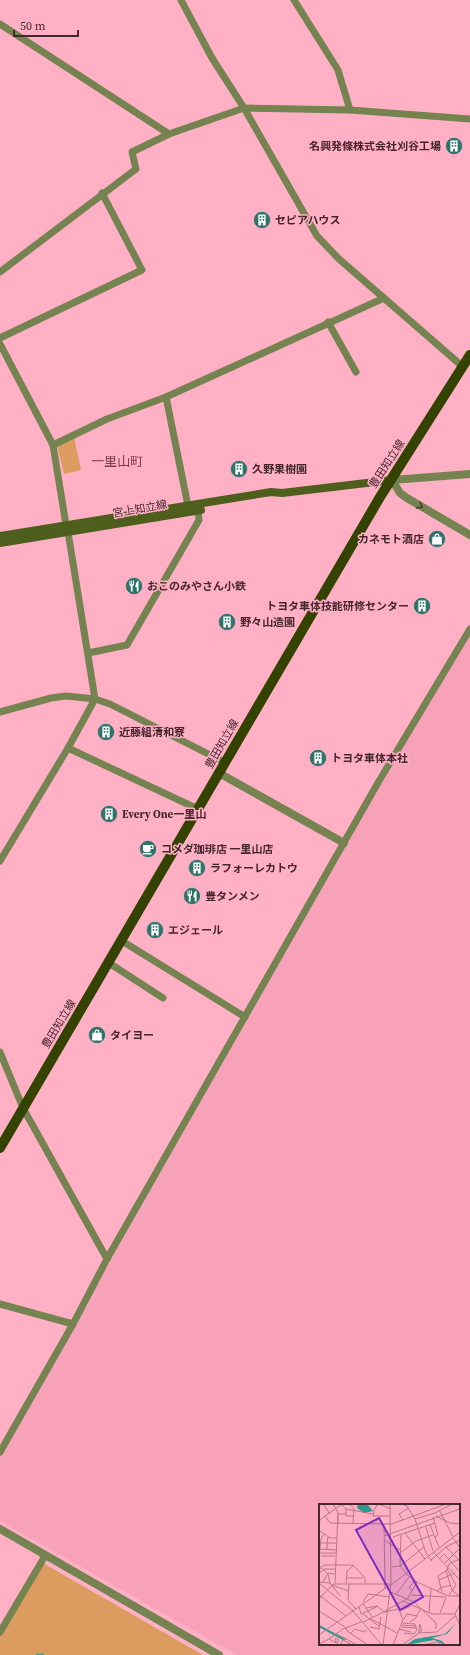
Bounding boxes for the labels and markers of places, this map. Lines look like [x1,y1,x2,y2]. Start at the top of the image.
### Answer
building icon: 名興発條株式会社刈谷工場 [444,136,464,156]
place label: 名興発條株式会社刈谷工場 [309,139,441,154]
building icon: セピアハウス [252,210,272,230]
place label: セピアハウス [275,213,341,228]
building icon: 久野果樹園 [229,459,249,479]
place label: 久野果樹園 [252,462,307,477]
shop icon: カネモト酒店 [427,529,447,549]
place label: カネモト酒店 [358,532,424,547]
restaurant icon: おこのみやさん小鉄 [124,576,144,596]
place label: おこのみやさん小鉄 [147,579,246,594]
building icon: トヨタ車体技能研修センター [412,596,432,616]
place label: トヨタ車体技能研修センター [266,599,409,614]
building icon: 野々山造園 [217,612,237,632]
place label: 野々山造園 [240,615,295,630]
building icon: 近藤組清和寮 [96,722,116,742]
place label: 近藤組清和寮 [119,725,185,740]
building icon: トヨタ車体本社 [308,748,328,768]
place label: トヨタ車体本社 [331,751,408,766]
building icon: Every One一里山 [99,804,119,824]
place label: Every One一里山 [122,807,206,822]
cafe icon: コメダ珈琲店 一里山店 [138,839,158,859]
place label: コメダ珈琲店 一里山店 [161,842,273,857]
building icon: ラフォーレカトウ [187,858,207,878]
place label: ラフォーレカトウ [210,861,298,876]
restaurant icon: 豊タンメン [182,886,202,906]
place label: 豊タンメン [205,889,260,904]
building icon: エジェール [145,920,165,940]
place label: エジェール [168,923,223,938]
shop icon: タイヨー [87,1025,107,1045]
place label: タイヨー [110,1028,154,1043]

